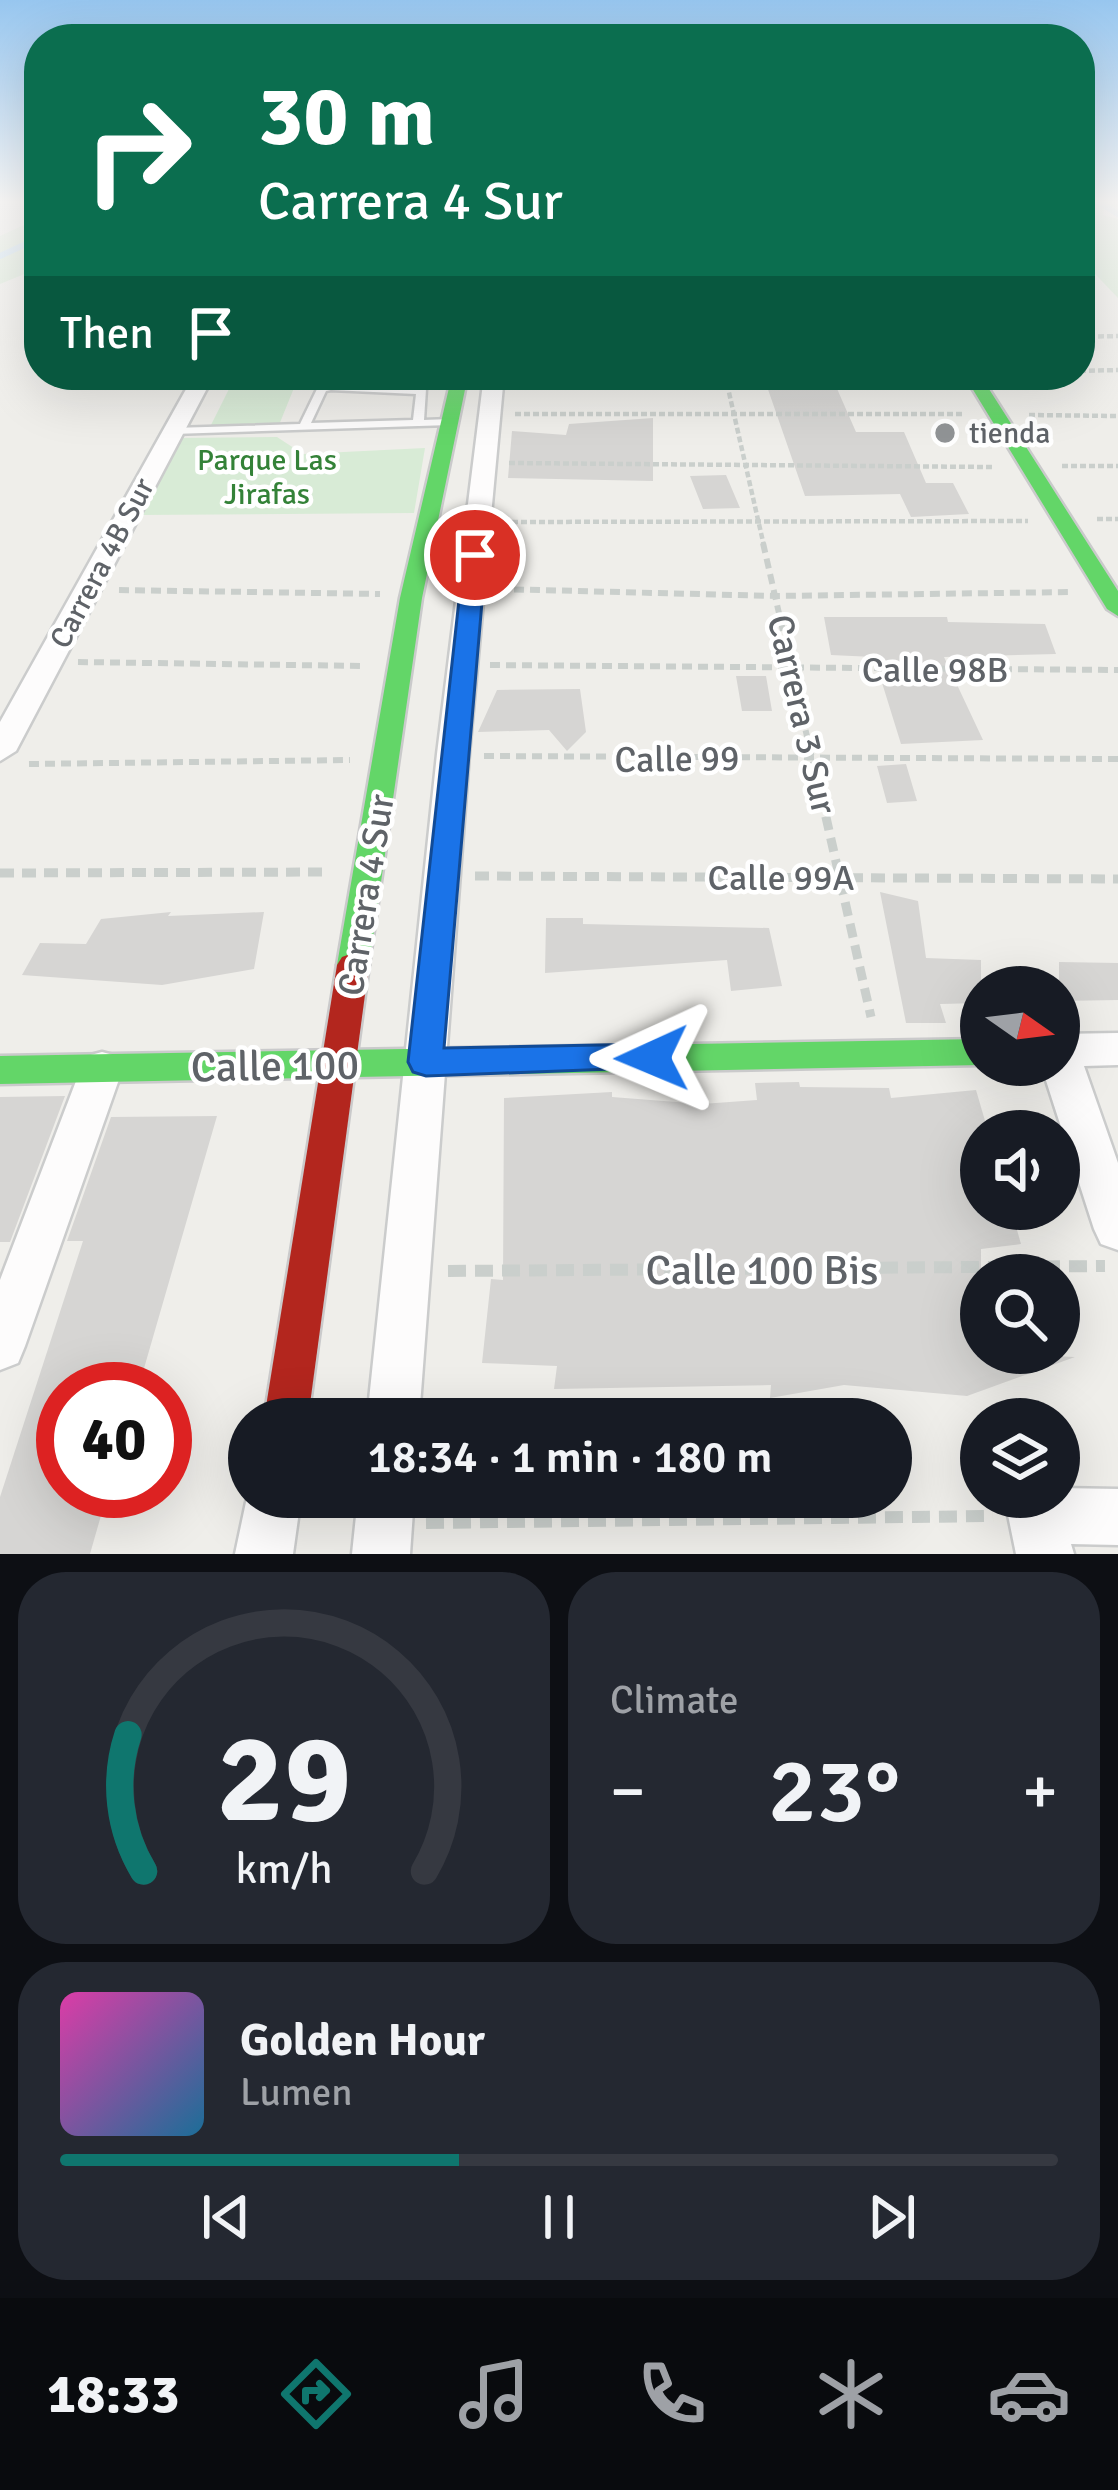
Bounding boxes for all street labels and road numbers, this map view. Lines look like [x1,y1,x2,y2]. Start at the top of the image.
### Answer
street label: Carrera 4B Sur [42,472,163,655]
street label: Carrera 3 Sur [757,610,846,819]
street label: Calle 98B [862,648,1008,693]
street label: Calle 99 [614,736,740,783]
street label: Carrera 4 Sur [328,791,405,999]
street label: Calle 99A [708,856,854,901]
street label: Calle 100 [190,1040,360,1093]
street label: Calle 100 Bis [646,1245,878,1296]

